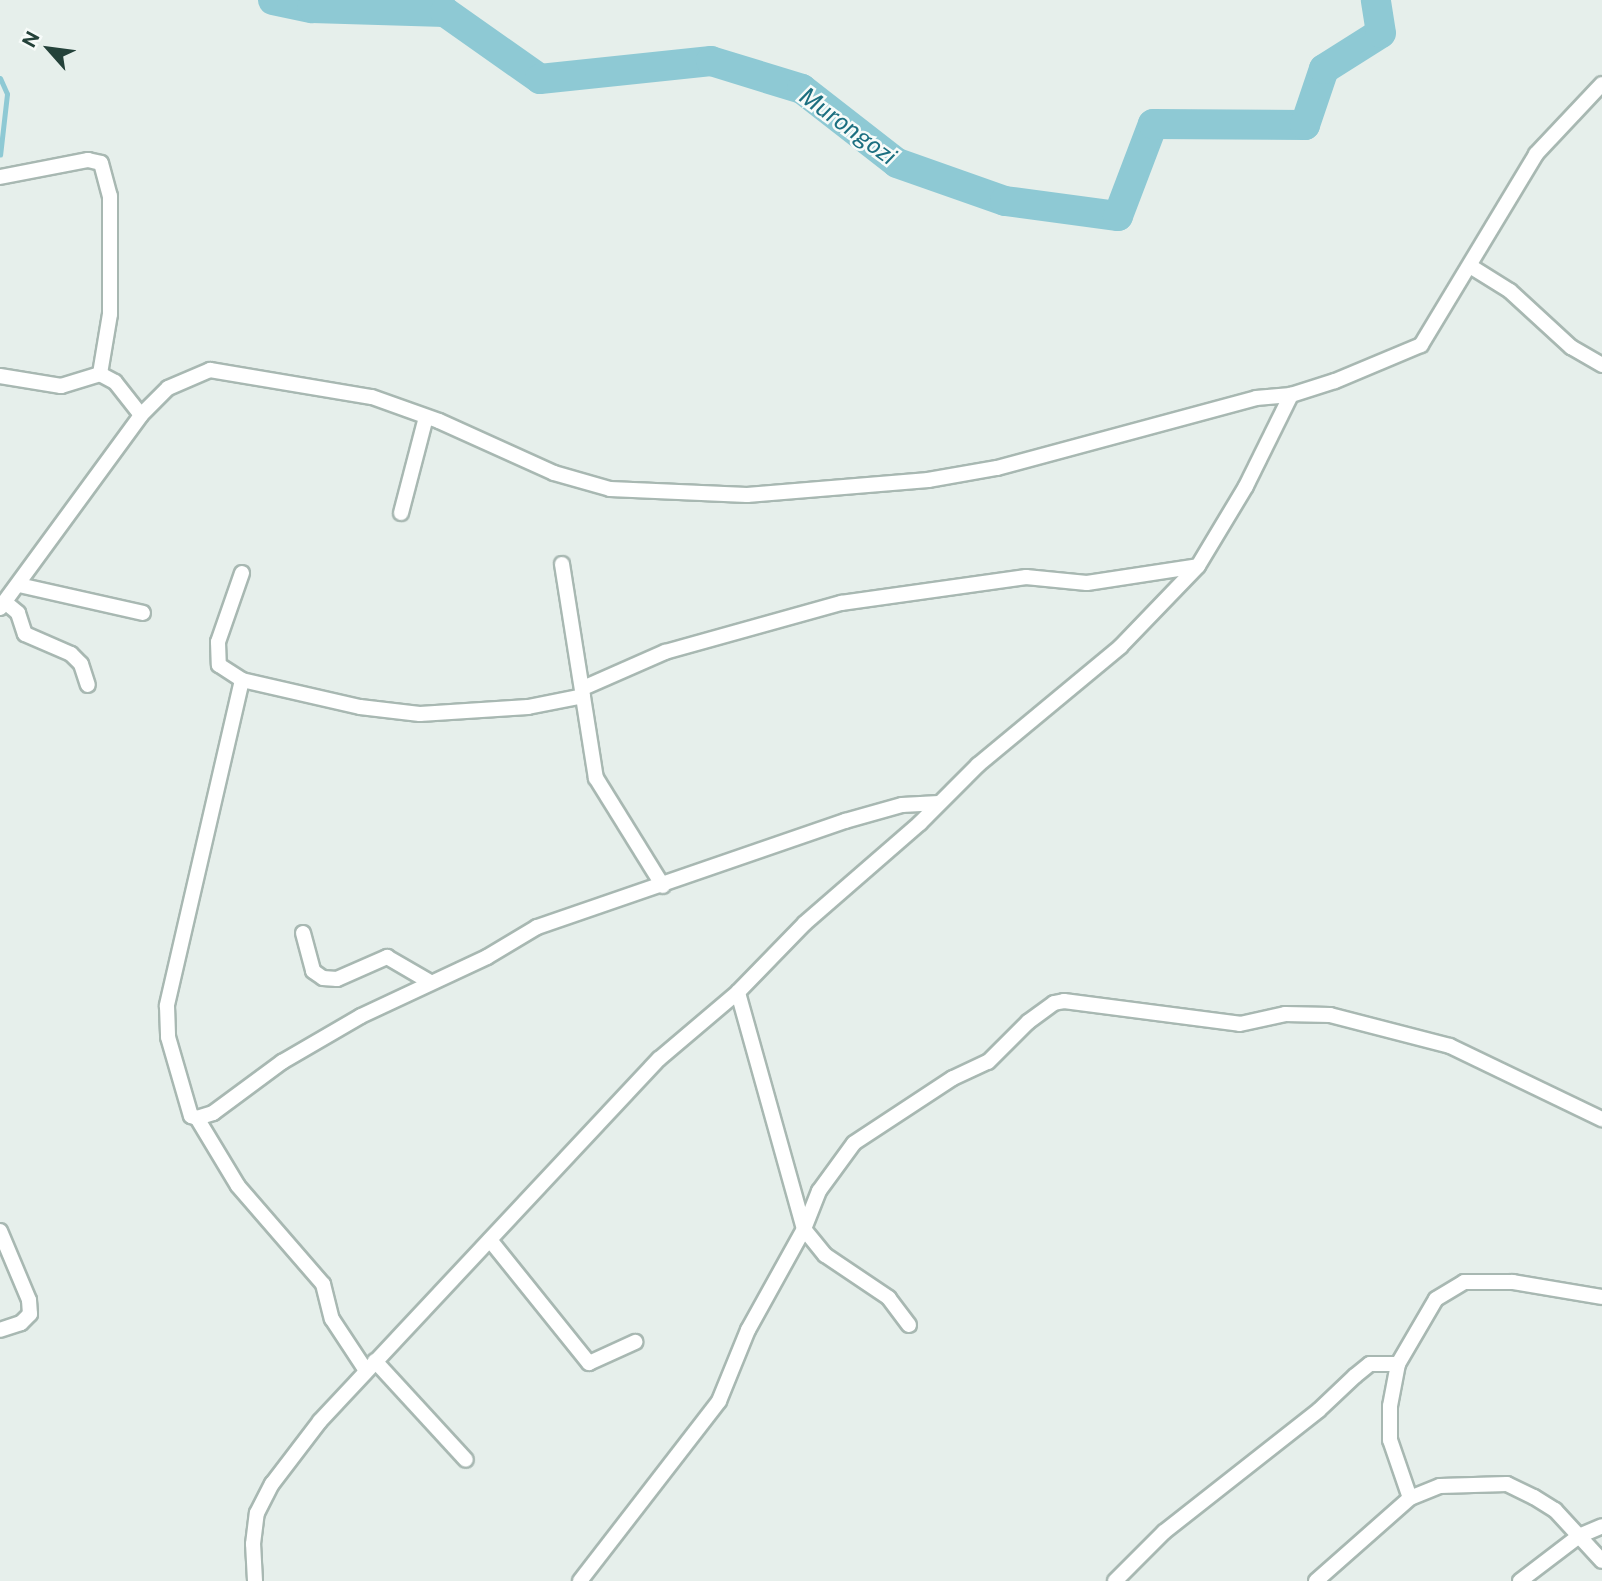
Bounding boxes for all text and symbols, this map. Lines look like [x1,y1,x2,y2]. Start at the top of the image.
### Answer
north arrow [14,14,84,84]
text: N [17,27,44,51]
water label: Murongozi [794,81,902,171]

